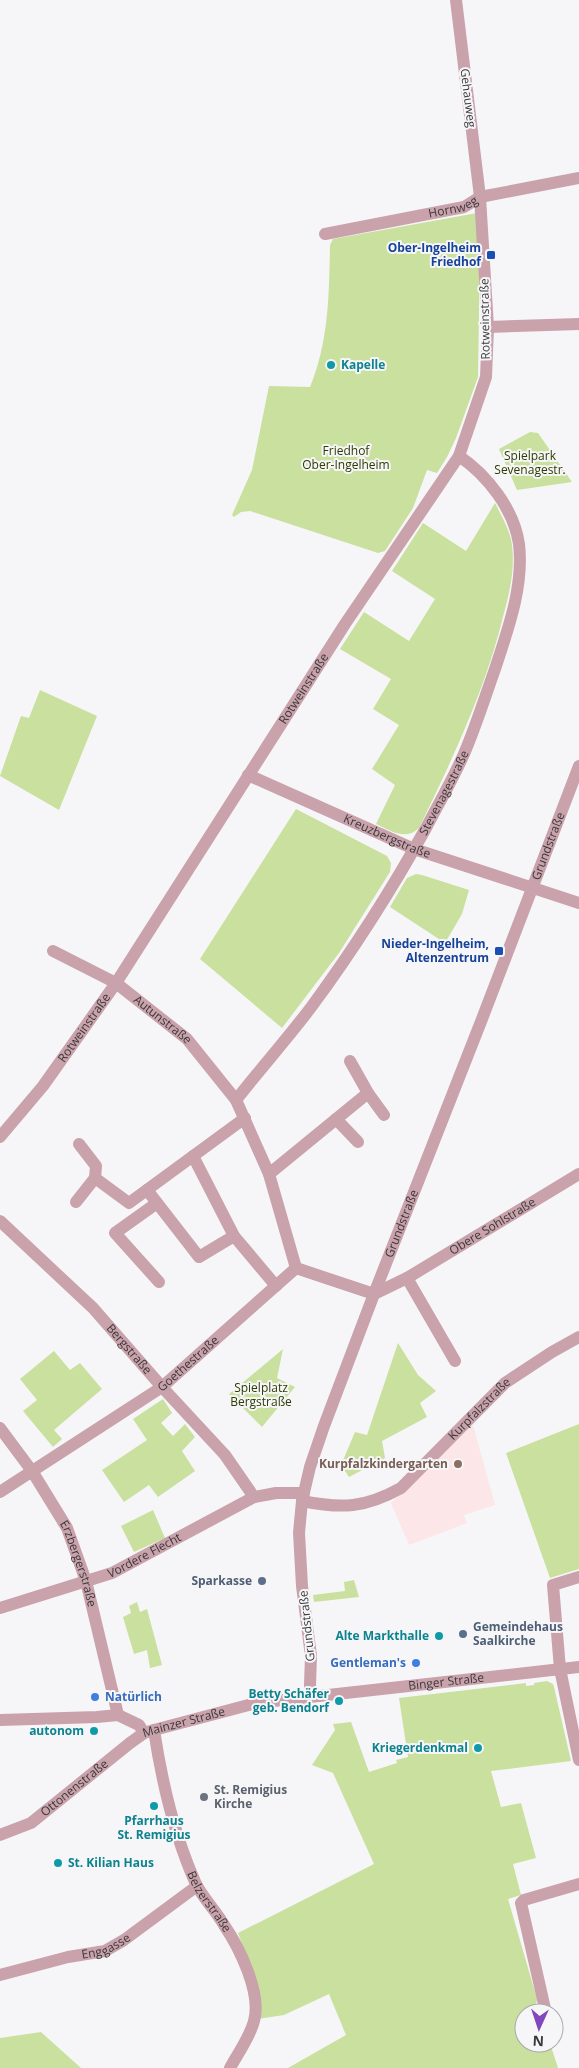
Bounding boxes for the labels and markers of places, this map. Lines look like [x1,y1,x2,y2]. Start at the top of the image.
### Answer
place label: Ober-Ingelheim Friedhof [388,239,482,270]
marker: Ober-Ingelheim Friedhof [485,249,497,261]
place label: Kapelle [341,356,385,373]
marker: Kapelle [325,359,337,371]
place label: Nieder-Ingelheim, Altenzentrum [381,935,489,966]
marker: Nieder-Ingelheim, Altenzentrum [493,945,505,957]
place label: Kurpfalzkindergarten [319,1455,448,1472]
marker: Kurpfalzkindergarten [452,1458,464,1470]
place label: Sparkasse [191,1572,252,1589]
marker: Sparkasse [256,1575,268,1587]
place label: Gemeindehaus Saalkirche [473,1618,563,1649]
place label: Alte Markthalle [335,1627,429,1644]
marker: Gemeindehaus Saalkirche [457,1628,469,1640]
marker: Alte Markthalle [433,1630,445,1642]
place label: Gentleman's [330,1654,406,1671]
marker: Gentleman's [410,1657,422,1669]
place label: Betty Schäfer geb. Bendorf [248,1685,330,1716]
place label: Natürlich [105,1688,162,1705]
marker: Natürlich [89,1691,101,1703]
marker: Betty Schäfer geb. Bendorf [333,1695,345,1707]
place label: autonom [29,1722,84,1739]
marker: autonom [88,1725,100,1737]
place label: Kriegerdenkmal [372,1739,468,1756]
marker: Kriegerdenkmal [472,1742,484,1754]
place label: St. Remigius Kirche [214,1781,287,1812]
marker: St. Remigius Kirche [198,1791,210,1803]
marker: Pfarrhaus St. Remigius [148,1800,160,1812]
place label: Pfarrhaus St. Remigius [117,1812,191,1843]
place label: St. Kilian Haus [68,1854,154,1871]
marker: St. Kilian Haus [52,1857,64,1869]

